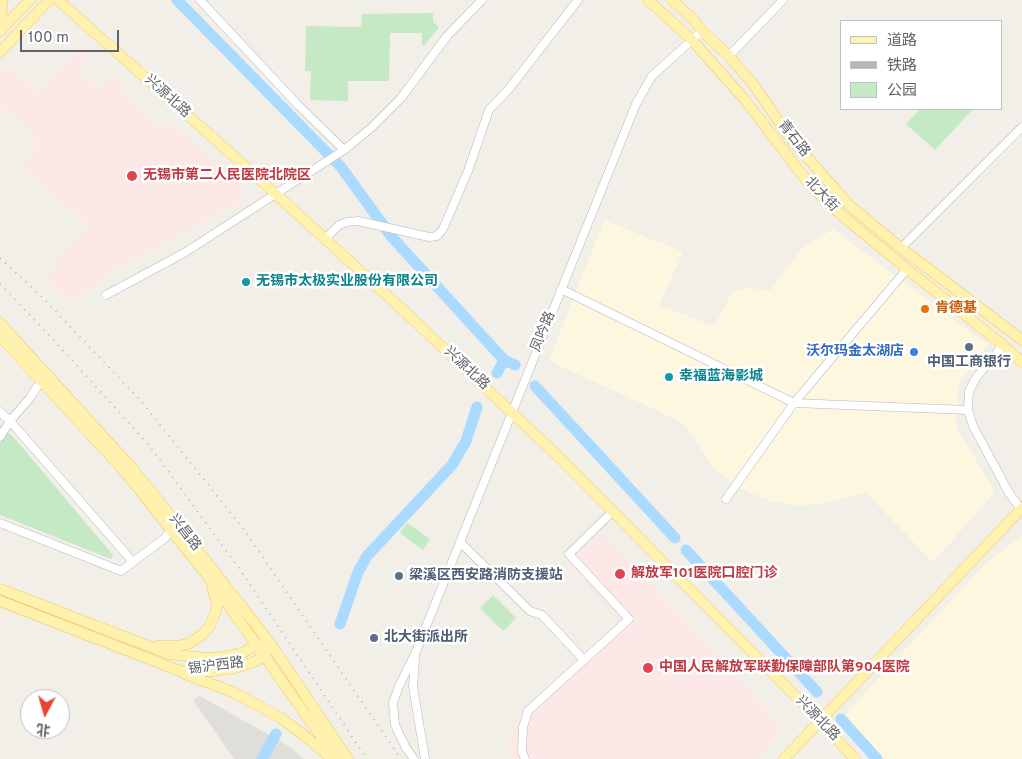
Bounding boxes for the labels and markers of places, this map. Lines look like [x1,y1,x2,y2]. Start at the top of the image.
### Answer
place label: 无锡市第二人民医院北院区 [143,168,311,184]
marker: 无锡市第二人民医院北院区 [125,169,139,183]
place label: 无锡市太极实业股份有限公司 [256,274,438,290]
marker: 无锡市太极实业股份有限公司 [240,276,252,288]
place label: 肯德基 [935,301,977,317]
marker: 肯德基 [919,303,931,315]
marker: 中国工商银行 [963,341,975,353]
place label: 沃尔玛金太湖店 [806,344,904,360]
marker: 沃尔玛金太湖店 [908,346,920,358]
place label: 中国工商银行 [927,355,1011,371]
place label: 幸福蓝海影城 [679,369,763,385]
marker: 幸福蓝海影城 [663,371,675,383]
place label: 解放军101医院口腔门诊 [631,566,777,582]
marker: 解放军101医院口腔门诊 [613,567,627,581]
place label: 梁溪区西安路消防支援站 [409,568,563,584]
marker: 梁溪区西安路消防支援站 [393,570,405,582]
place label: 北大街派出所 [384,630,468,646]
marker: 北大街派出所 [368,632,380,644]
place label: 中国人民解放军联勤保障部队第904医院 [659,660,910,676]
marker: 中国人民解放军联勤保障部队第904医院 [641,661,655,675]

